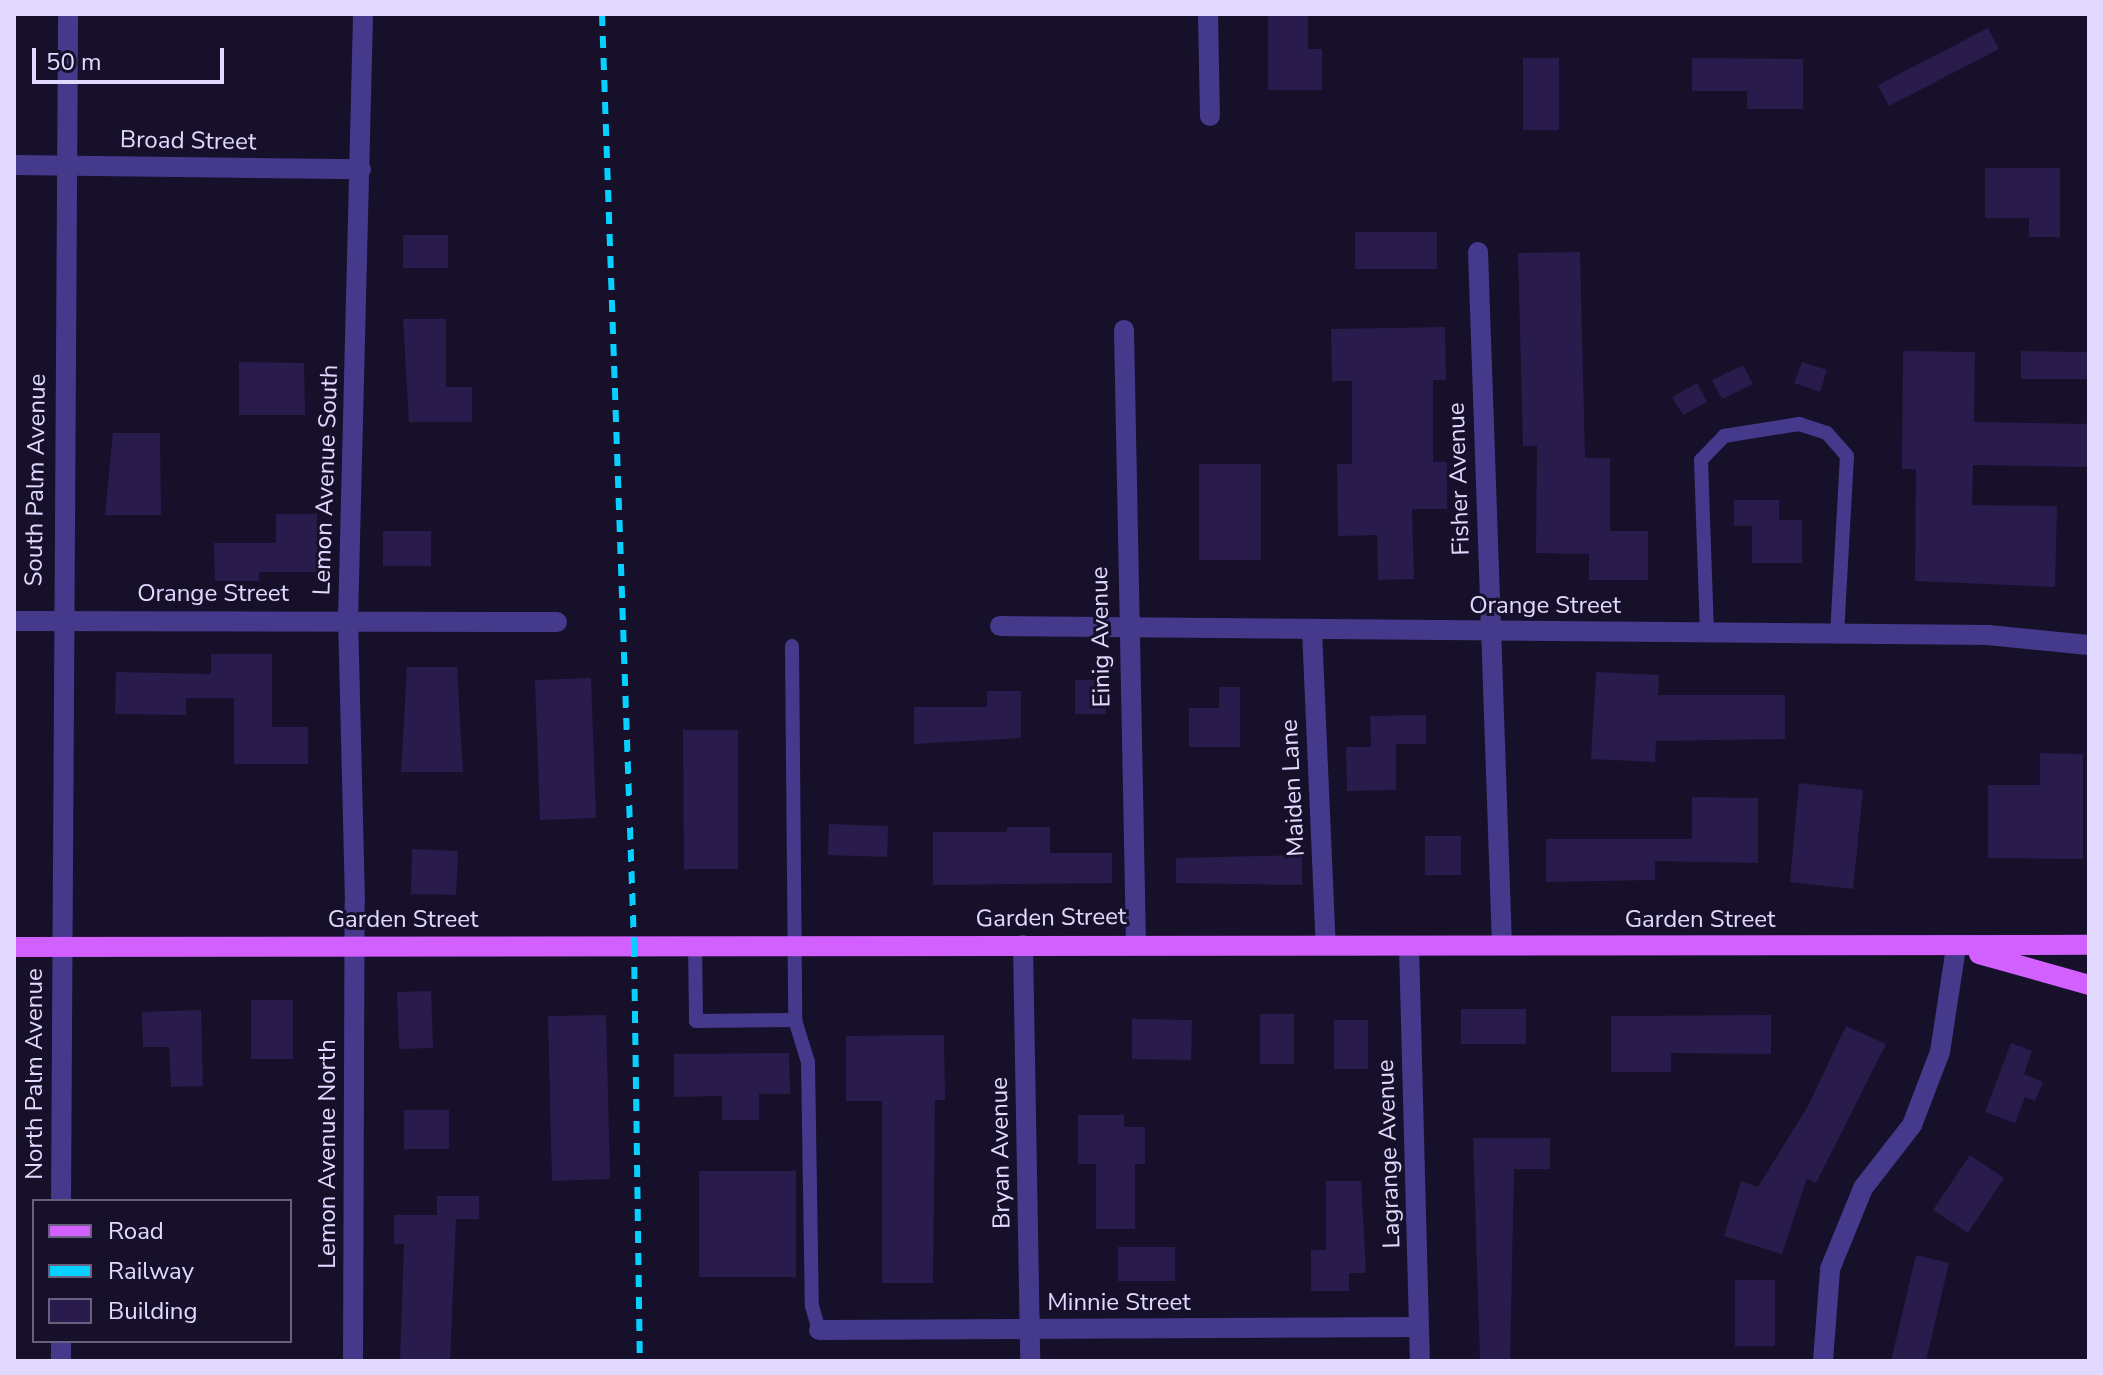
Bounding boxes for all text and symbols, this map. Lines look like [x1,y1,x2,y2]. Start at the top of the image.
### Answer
scale bar [36,32,228,82]
text: 50 m [46,46,102,78]
street label: Broad Street [120,125,256,157]
street label: Lemon Avenue South [308,364,344,596]
street label: South Palm Avenue [20,373,52,587]
street label: Fisher Avenue [1442,402,1476,556]
street label: Einig Avenue [1085,566,1117,708]
street label: Orange Street [137,580,289,608]
street label: Orange Street [1469,592,1621,620]
street label: Maiden Lane [1275,719,1311,857]
street label: Garden Street [975,902,1127,934]
street label: Garden Street [328,906,478,934]
street label: Garden Street [1625,906,1775,934]
street label: North Palm Avenue [21,968,49,1180]
street label: Lemon Avenue North [314,1039,342,1269]
street label: Lagrange Avenue [1371,1059,1407,1249]
street label: Bryan Avenue [985,1077,1017,1229]
legend [32,1199,292,1343]
text: Road [108,1215,164,1247]
text: Railway [108,1255,194,1287]
street label: Minnie Street [1047,1289,1191,1317]
text: Building [108,1295,198,1327]

